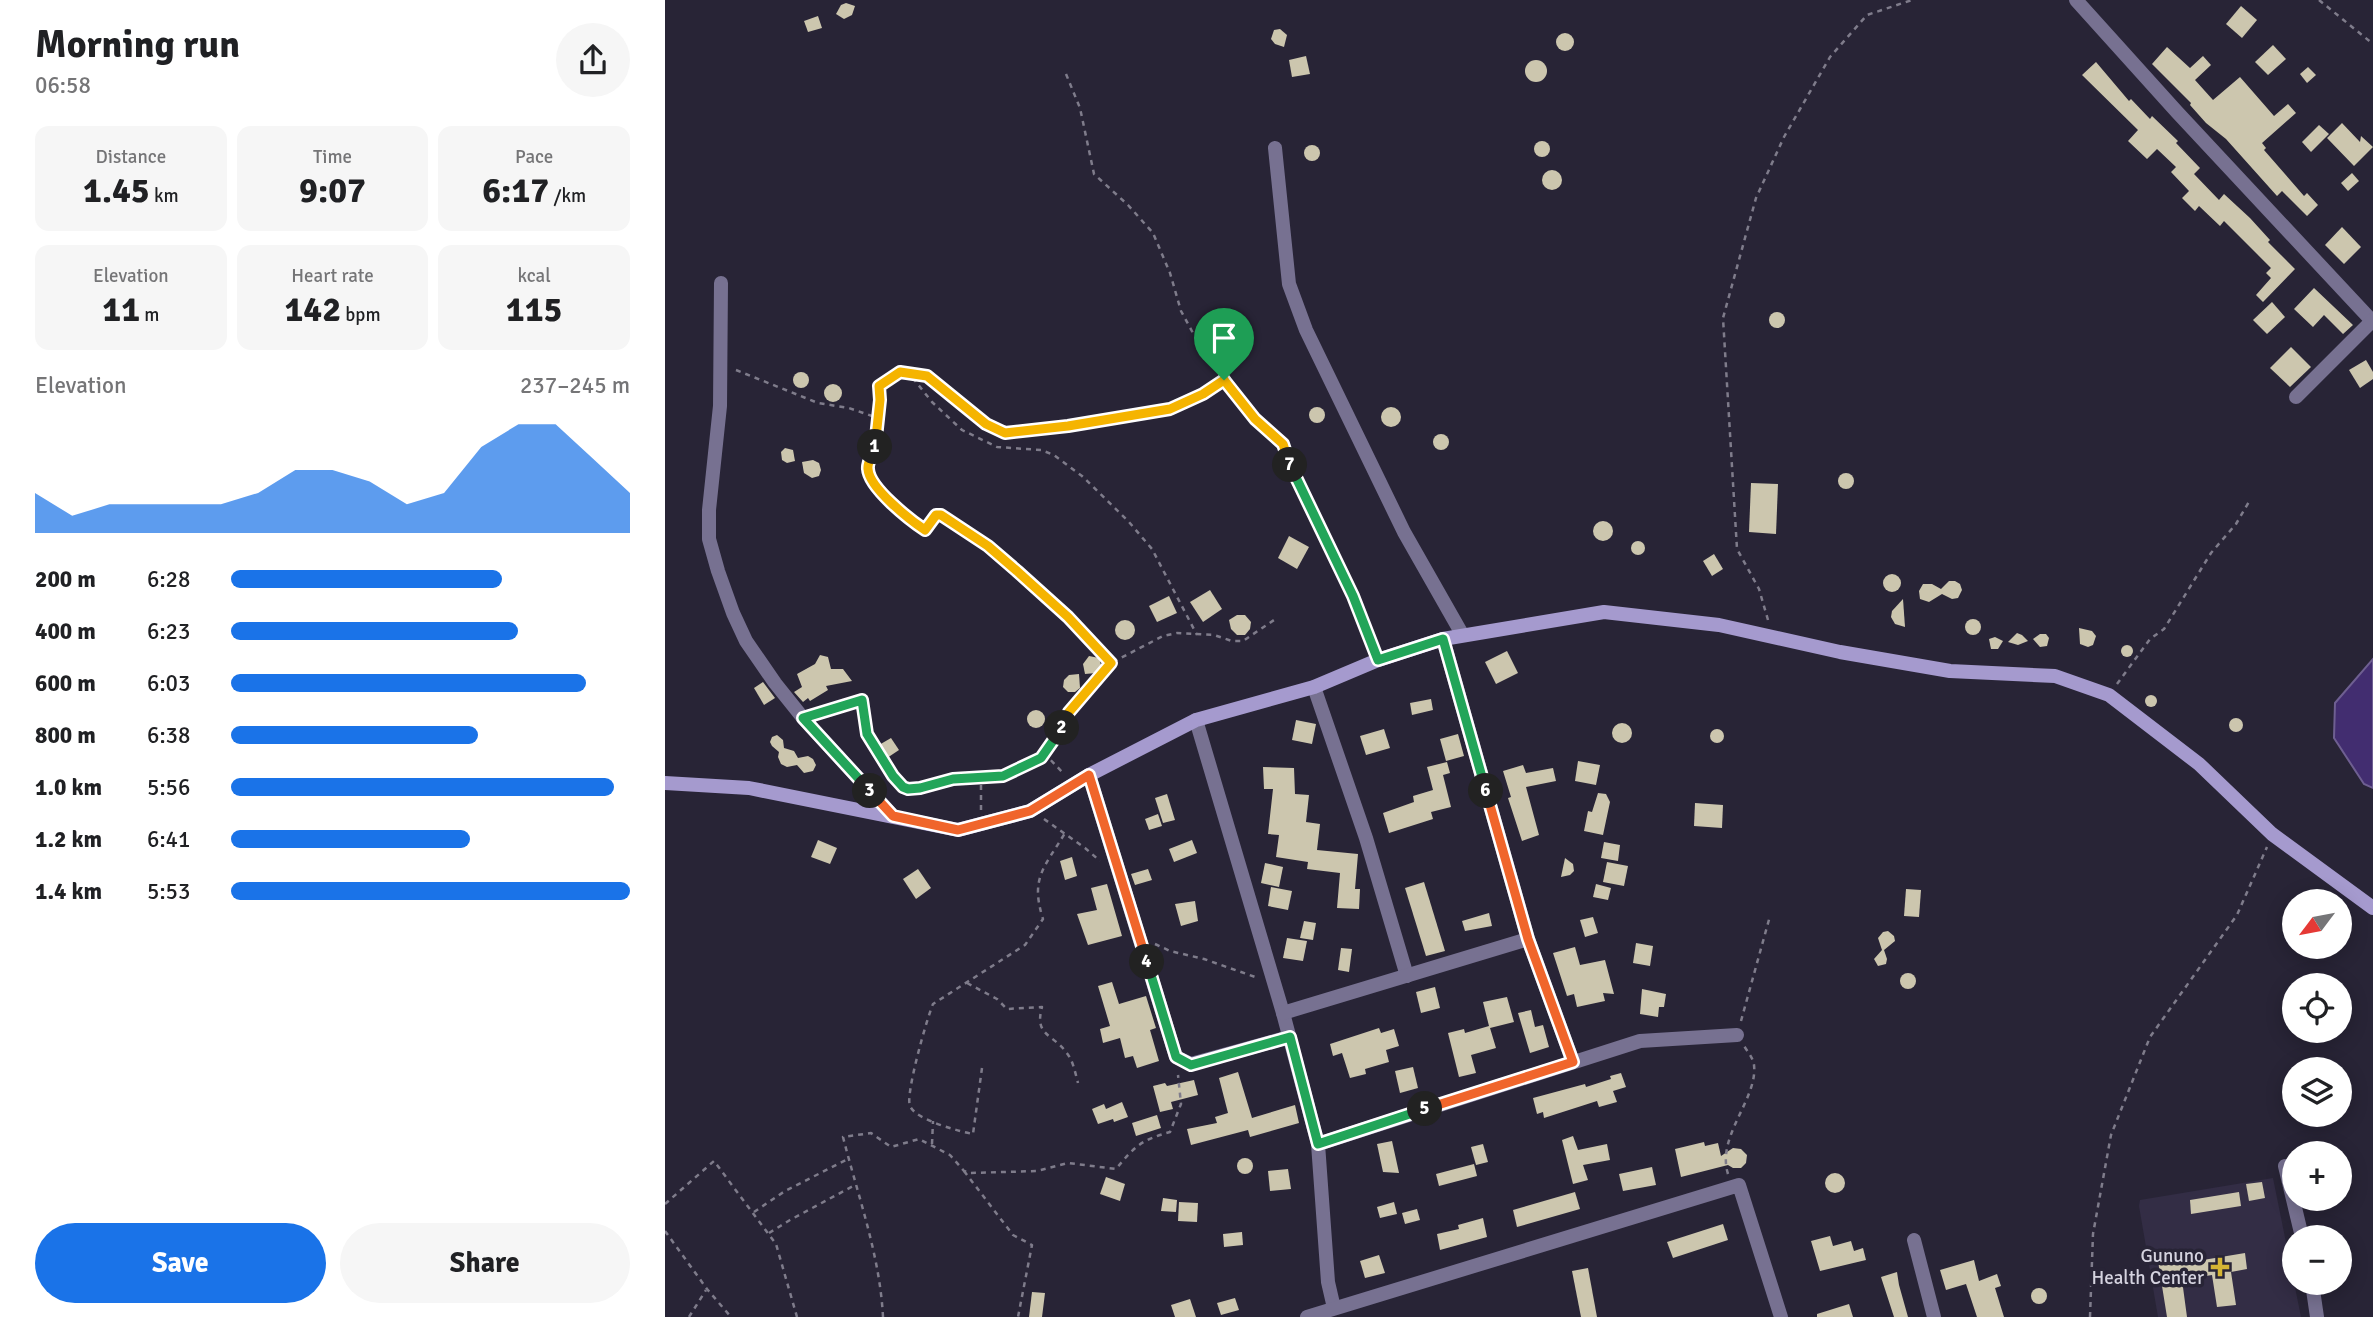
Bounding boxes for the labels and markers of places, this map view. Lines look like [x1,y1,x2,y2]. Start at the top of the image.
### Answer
pin [1194,308,1254,380]
pin: 1 [857,430,893,464]
pin: 7 [1273,448,1307,482]
pin: 2 [1045,710,1079,746]
pin: 3 [853,774,887,808]
pin: 6 [1469,774,1503,808]
pin: 4 [1129,944,1165,979]
pin: 5 [1407,1092,1443,1126]
place label: Gununo Health Center [2091,1244,2204,1290]
marker: Gununo Health Center [2210,1257,2230,1277]

